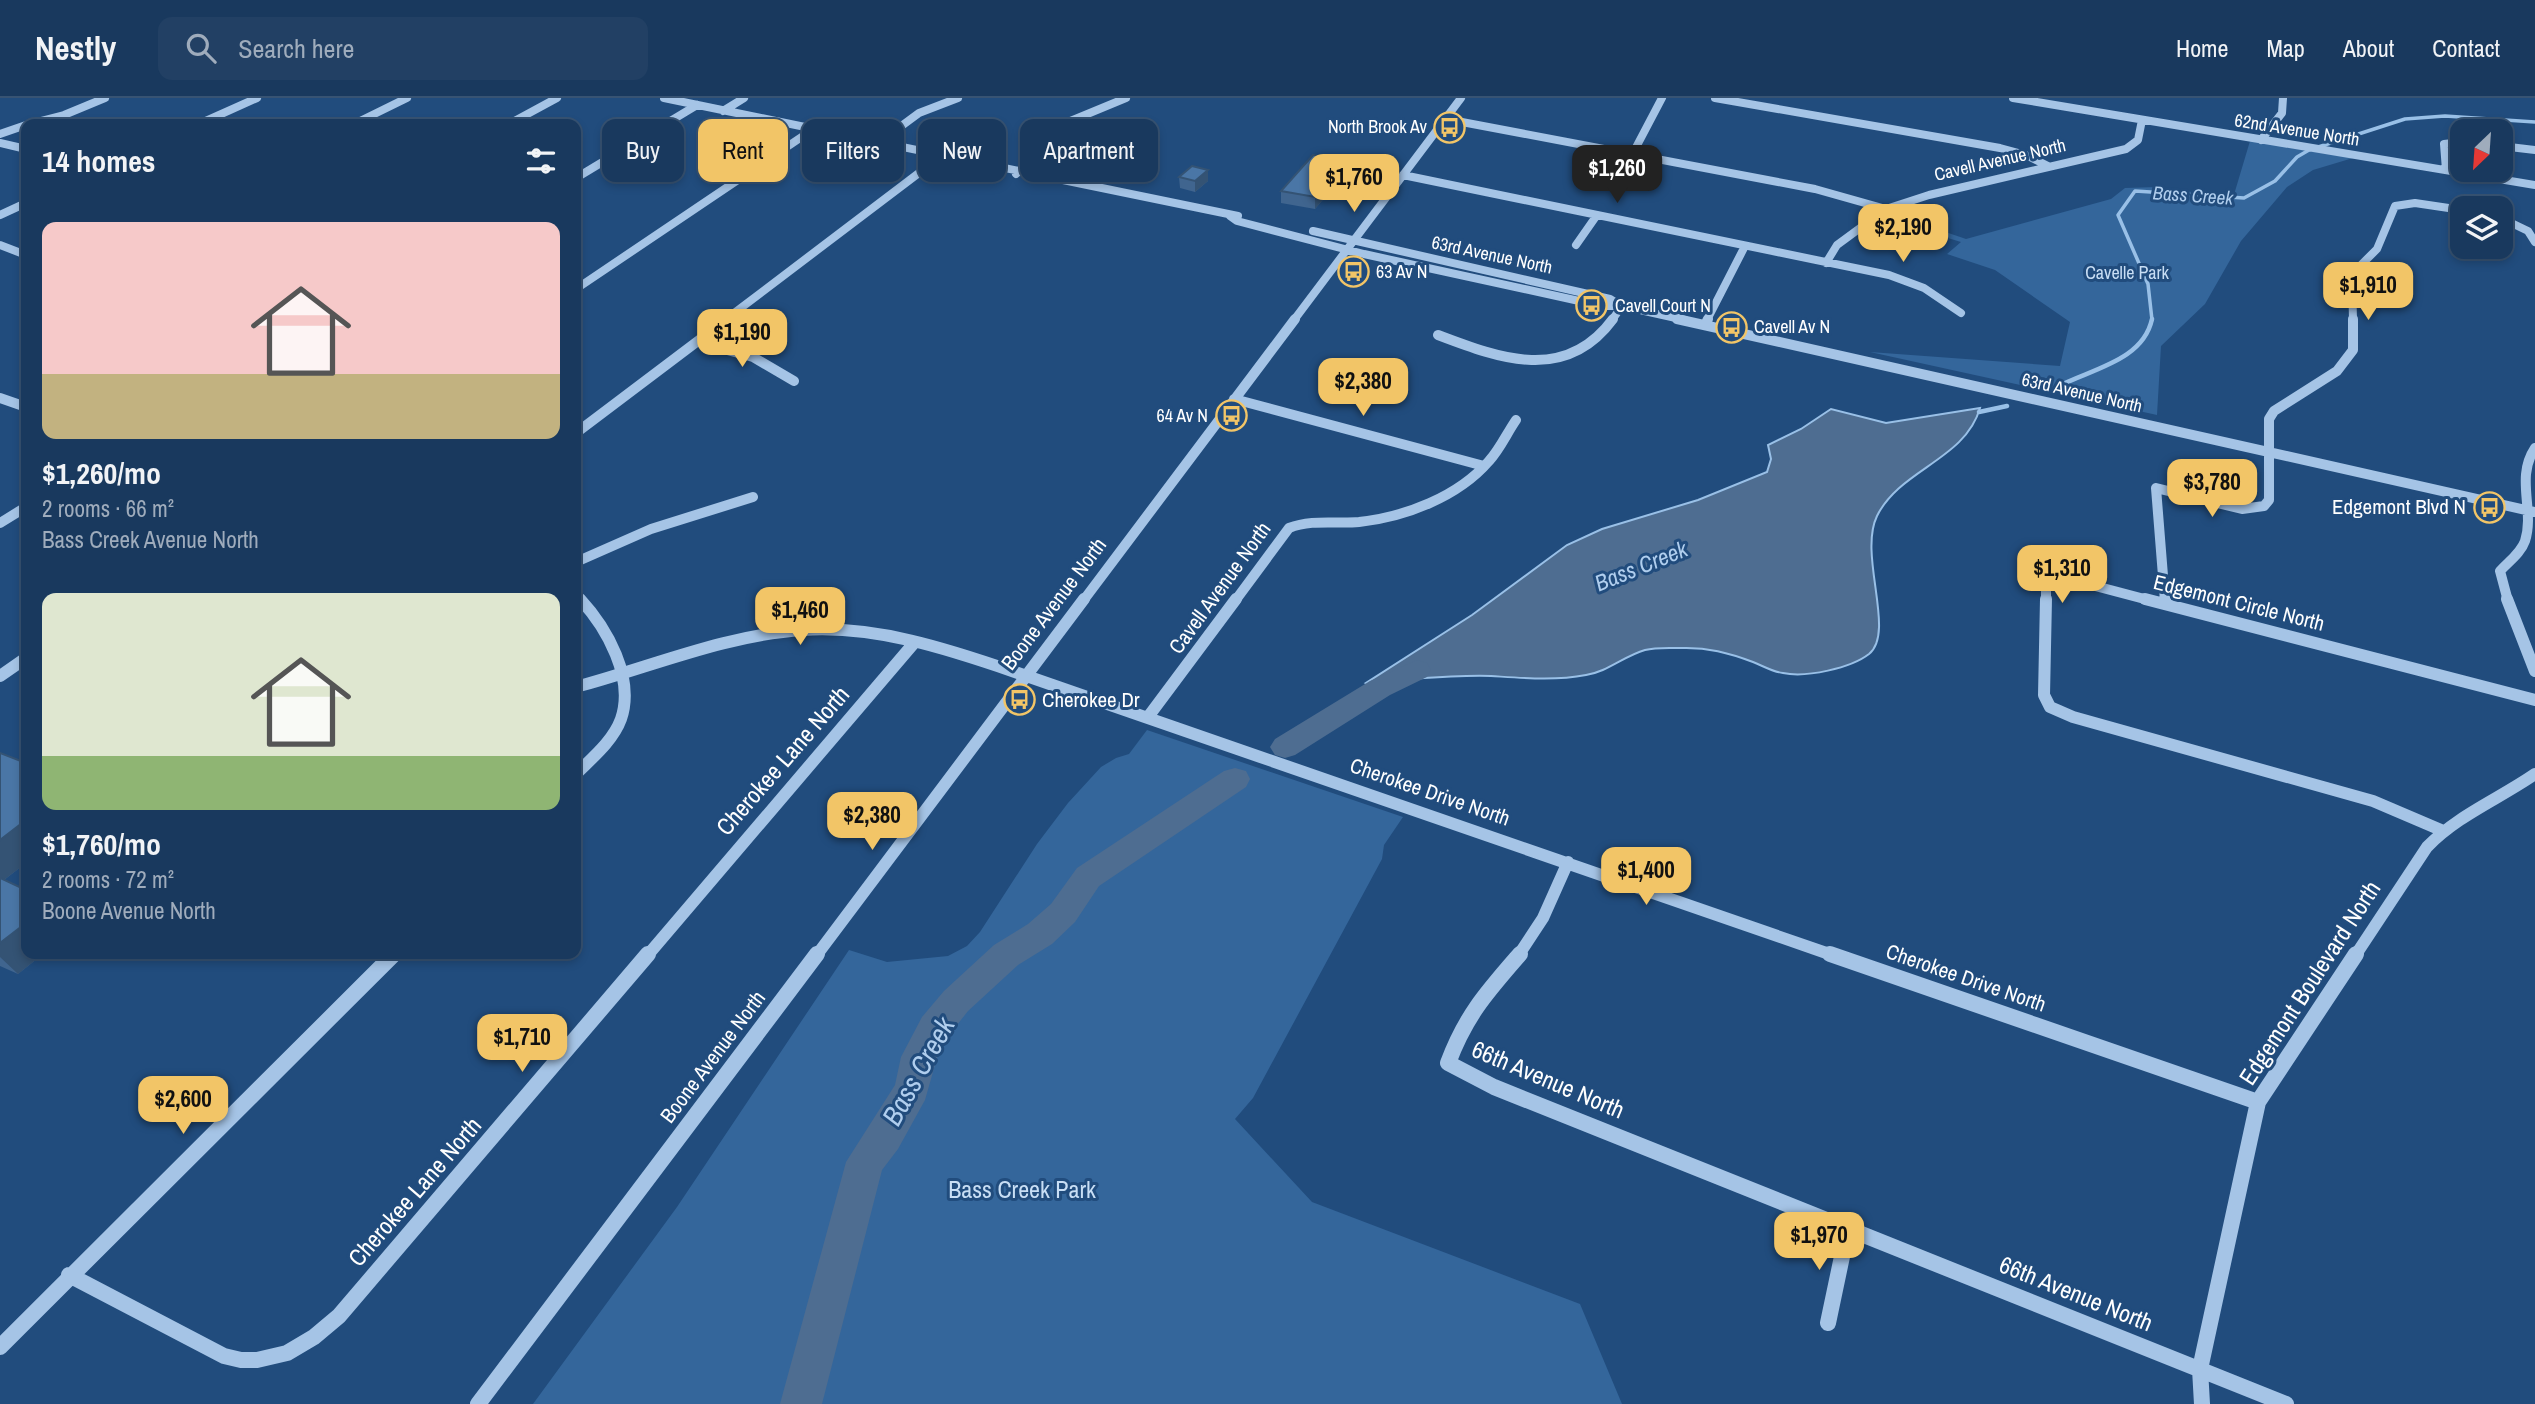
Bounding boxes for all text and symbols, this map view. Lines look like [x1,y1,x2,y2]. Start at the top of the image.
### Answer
search box [158,17,648,80]
text: Nestly [35,26,116,70]
icon: search [182,29,220,67]
text: Search here [238,31,354,66]
text: Home [2176,32,2228,64]
text: Map [2266,32,2305,64]
text: About [2343,32,2394,64]
text: Contact [2432,32,2500,64]
street label: 62nd Avenue North [2233,107,2361,152]
bus stop icon: North Brook Av [1433,110,1467,144]
place label: North Brook Av [1328,114,1428,139]
chip: Buy [602,119,684,182]
chip: Rent [698,119,788,182]
chip: Filters [802,119,904,182]
chip: New [918,119,1006,182]
chip: Apartment [1020,119,1158,182]
north arrow [2450,119,2513,182]
map controls [2450,119,2513,259]
street label: Cavell Avenue North [1932,132,2068,187]
text: 14 homes [42,141,156,181]
icon: filters [522,142,560,180]
pin: $1,260 [1560,146,1674,205]
text: $1,260 [1588,152,1646,183]
pin: $1,760 [1297,155,1411,214]
text: $1,760 [1325,161,1383,192]
water label: Bass Creek [2152,179,2235,211]
button: layers [2450,196,2513,259]
pin: $2,190 [1846,204,1960,264]
text: $2,190 [1874,211,1932,242]
street label: 63rd Avenue North [1429,230,1555,280]
bus stop icon: 63 Av N [1336,255,1370,289]
place label: 63 Av N [1376,259,1427,284]
park label: Cavelle Park [2085,260,2169,285]
pin: $1,910 [2311,262,2425,322]
icon: home [238,268,364,394]
text: $1,910 [2339,269,2397,300]
bus stop icon: Cavell Court N [1575,289,1609,323]
place label: Cavell Court N [1615,293,1711,318]
pin: $1,190 [685,310,799,369]
bus stop icon: Cavell Av N [1714,310,1748,344]
place label: Cavell Av N [1754,314,1830,339]
text: $1,190 [713,316,771,347]
pin: $2,380 [1306,358,1420,418]
text: $2,380 [1334,365,1392,396]
street label: 63rd Avenue North [2019,367,2145,419]
bus stop icon: 64 Av N [1214,399,1248,433]
place label: 64 Av N [1157,403,1208,428]
text: $1,260/mo [42,453,161,493]
pin: $3,780 [2155,460,2269,519]
text: $3,780 [2183,466,2241,497]
bus stop icon: Edgemont Blvd N [2472,490,2506,524]
place label: Edgemont Blvd N [2332,492,2466,521]
text: 2 rooms · 66 m² [42,493,174,524]
street label: Cavell Avenue North [1162,516,1277,660]
text: Bass Creek Avenue North [42,524,259,555]
street label: Boone Avenue North [994,532,1113,676]
water label: Bass Creek [1590,532,1693,598]
pin: $1,310 [2005,546,2119,605]
text: $1,310 [2033,552,2091,583]
street label: Edgemont Circle North [2151,567,2328,638]
pin: $1,460 [743,588,857,647]
text: $1,460 [771,594,829,625]
icon: home [238,639,364,765]
street label: Cherokee Lane North [708,679,856,842]
bus stop icon: Cherokee Dr [1002,683,1036,717]
place label: Cherokee Dr [1042,685,1140,714]
street label: Cherokee Drive North [1346,751,1514,833]
pin: $2,380 [815,792,929,852]
text: $2,380 [843,799,901,830]
text: $1,760/mo [42,824,161,864]
pin: $1,400 [1589,848,1703,907]
text: $1,400 [1617,854,1675,885]
text: 2 rooms · 72 m² [42,864,174,895]
street label: Edgemont Boulevard North [2231,874,2387,1091]
text: Boone Avenue North [42,895,216,926]
street label: Cherokee Drive North [1882,937,2050,1019]
street label: Boone Avenue North [653,985,772,1129]
water label: Bass Creek [873,1009,964,1132]
pin: $1,710 [465,1014,579,1074]
text: $1,710 [493,1021,551,1052]
street label: 66th Avenue North [1467,1033,1630,1126]
pin: $2,600 [126,1076,240,1136]
text: $2,600 [154,1083,212,1114]
street label: Cherokee Lane North [340,1110,488,1273]
park label: Bass Creek Park [948,1173,1096,1205]
pin: $1,970 [1762,1212,1876,1272]
text: $1,970 [1790,1219,1848,1250]
street label: 66th Avenue North [1995,1248,2158,1338]

